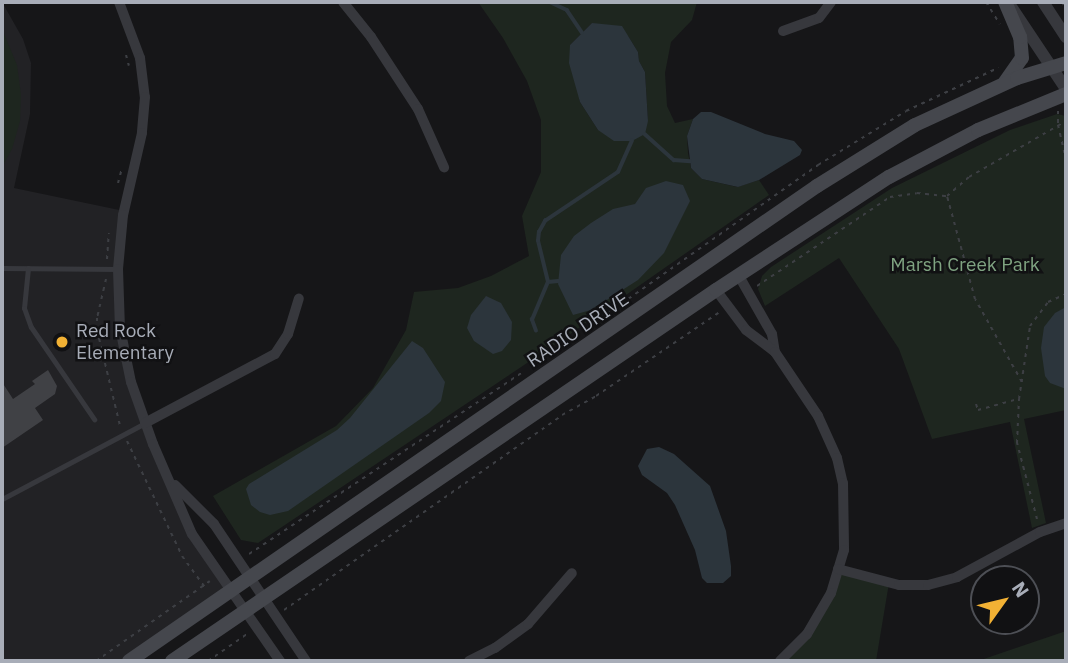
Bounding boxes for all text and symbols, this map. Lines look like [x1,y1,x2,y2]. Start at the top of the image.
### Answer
park label: Marsh Creek Park [890,254,1040,276]
street label: RADIO DRIVE [523,288,633,372]
place label: Red Rock Elementary [76,320,174,364]
marker: Red Rock Elementary [54,334,70,350]
north arrow [970,565,1040,635]
text: N [1007,577,1035,602]

